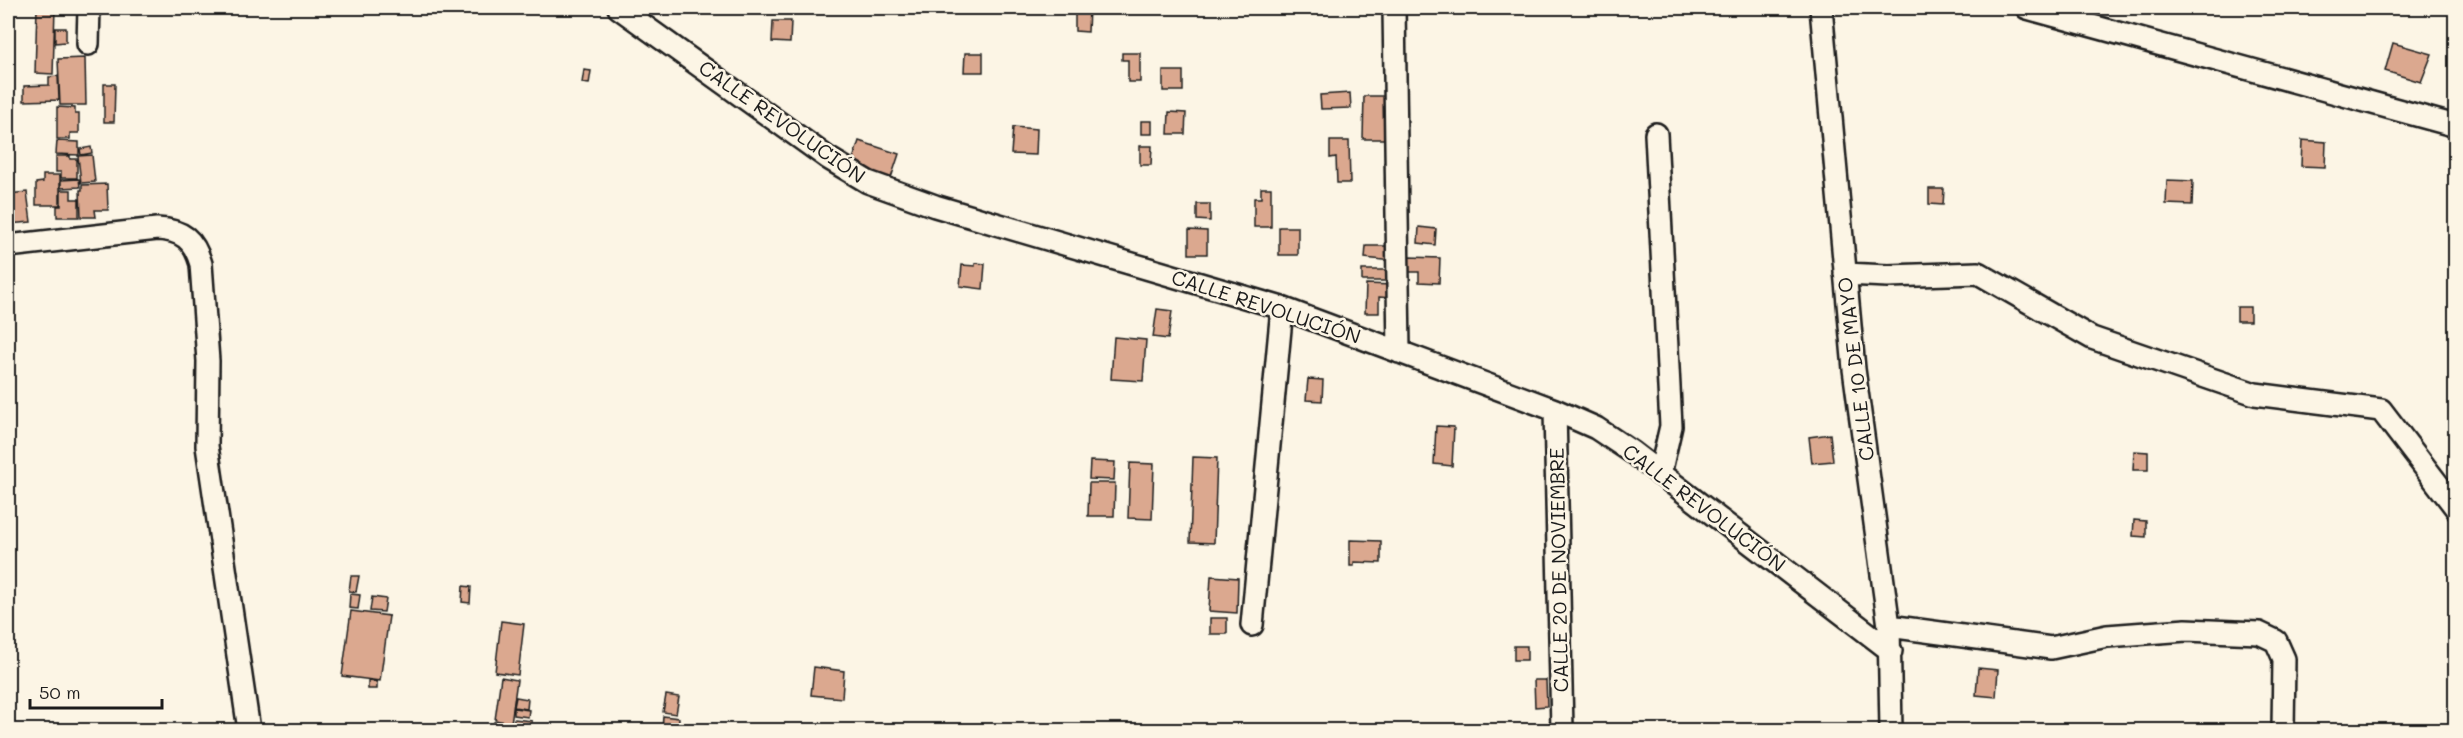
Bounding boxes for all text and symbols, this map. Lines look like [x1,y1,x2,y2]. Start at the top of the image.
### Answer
street label: CALLE REVOLUCIÓN [694,54,871,188]
street label: CALLE REVOLUCIÓN [1168,263,1364,349]
street label: CALLE 10 DE MAYO [1831,276,1879,463]
street label: CALLE REVOLUCIÓN [1618,437,1791,577]
street label: CALLE 20 DE NOVIEMBRE [1543,447,1573,693]
scale bar [30,672,162,710]
text: 50 m [39,680,81,704]

